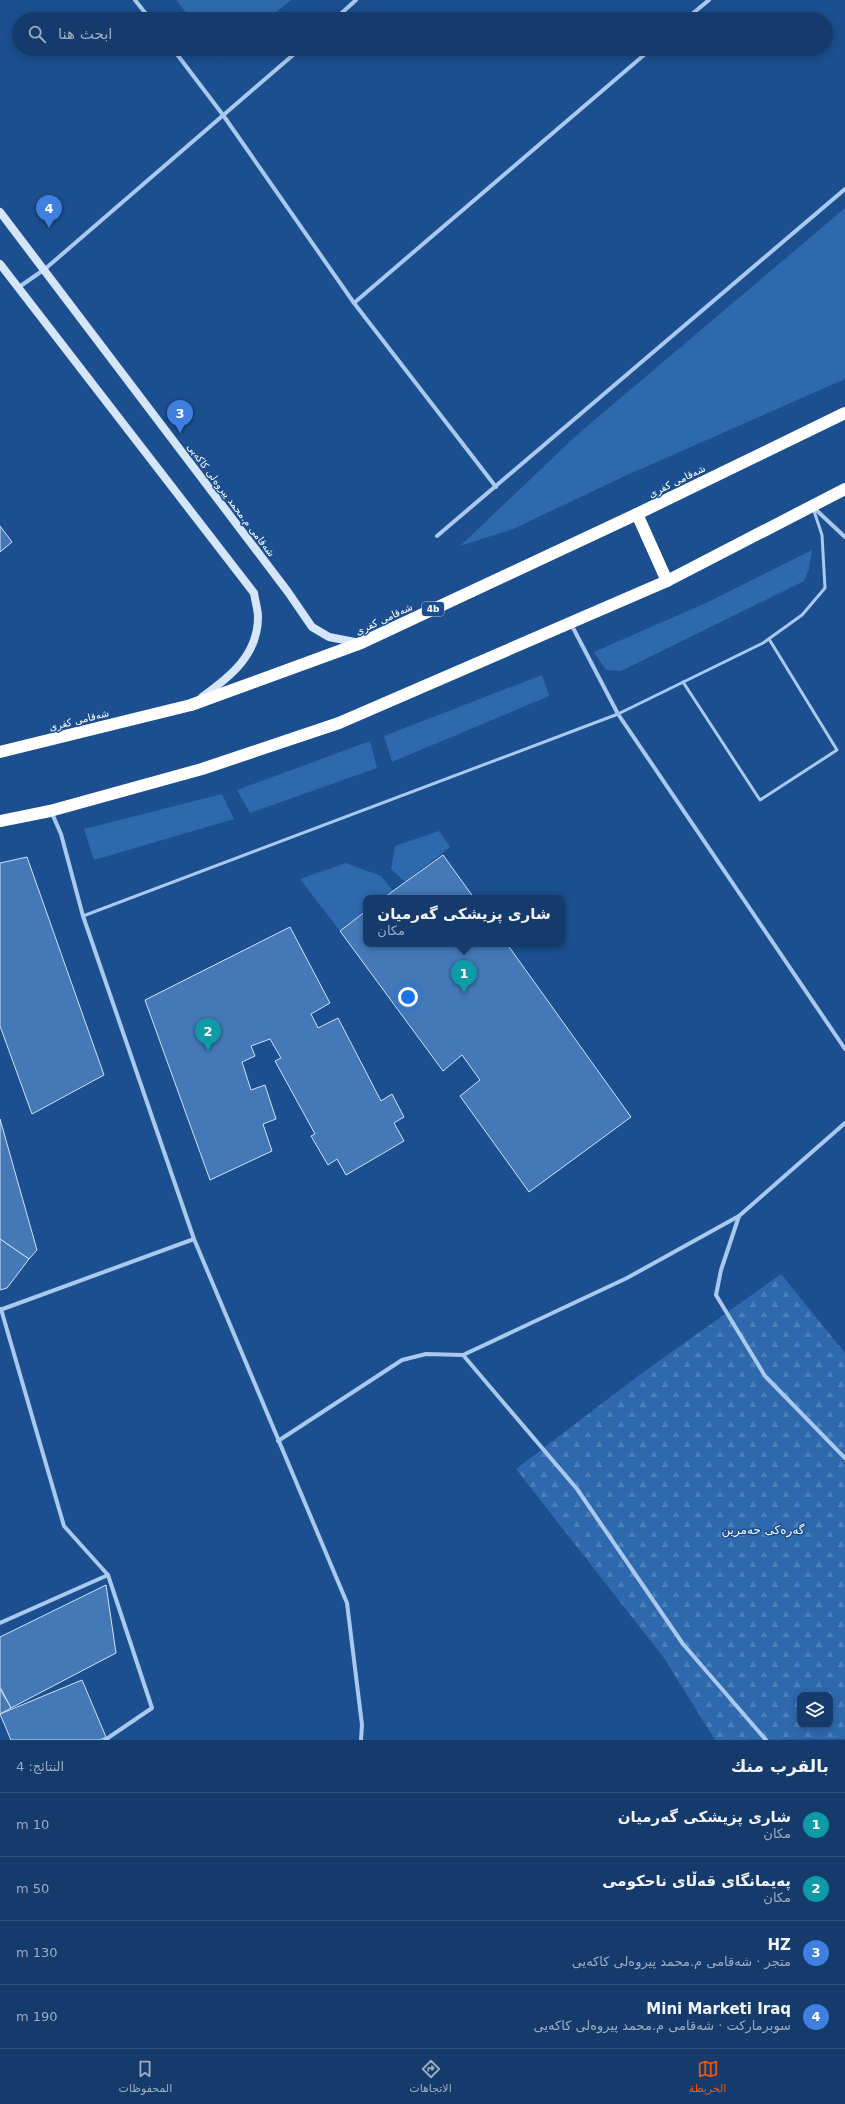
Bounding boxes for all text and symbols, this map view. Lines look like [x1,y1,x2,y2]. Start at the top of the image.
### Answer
search box [12,12,833,56]
icon: search [26,23,48,45]
text: ابحث هنا [58,25,113,43]
pin: 4 [36,195,62,228]
pin: 3 [167,400,193,433]
street label: شەقامی م.محمد پیروەلی کاکەیی [184,441,277,559]
street label: شەقامی کفری [647,463,707,499]
street label: شەقامی کفری [354,601,414,637]
road number: 4b [422,602,444,616]
street label: شەقامی کفری [48,707,110,733]
popup [363,895,565,947]
text: شاری پزیشکی گەرمیان [377,905,551,923]
text: مكان [377,923,405,938]
pin: 1 [451,960,477,993]
your location [398,987,418,1007]
pin: 2 [195,1018,221,1051]
district label: گەرەکی حەمرین [721,1523,805,1538]
map controls [797,1692,833,1728]
button: layers [797,1692,833,1728]
text: بالقرب منك [731,1756,829,1776]
text: النتائج: 4 [16,1759,64,1774]
text: شاری پزیشکی گەرمیان [618,1808,791,1826]
text: 10 m [16,1817,49,1832]
text: 1 [811,1817,821,1832]
text: مكان [763,1826,791,1841]
text: پەیمانگای قەڵای ناحکومی [602,1872,791,1890]
text: 50 m [16,1881,49,1896]
text: 2 [811,1881,821,1896]
text: مكان [763,1890,791,1905]
text: HZ [768,1936,791,1954]
text: 130 m [16,1945,58,1960]
text: 3 [811,1945,821,1960]
text: متجر · شەقامی م.محمد پیروەلی کاکەیی [572,1954,791,1969]
text: Mini Marketi Iraq [646,2000,791,2018]
text: 190 m [16,2009,58,2024]
text: 4 [811,2009,821,2024]
text: سوبرماركت · شەقامی م.محمد پیروەلی کاکەیی [534,2018,791,2033]
tab: المحفوظات [119,2058,172,2095]
tab: الاتجاهات [409,2058,452,2095]
tab: الخريطة [689,2058,726,2095]

